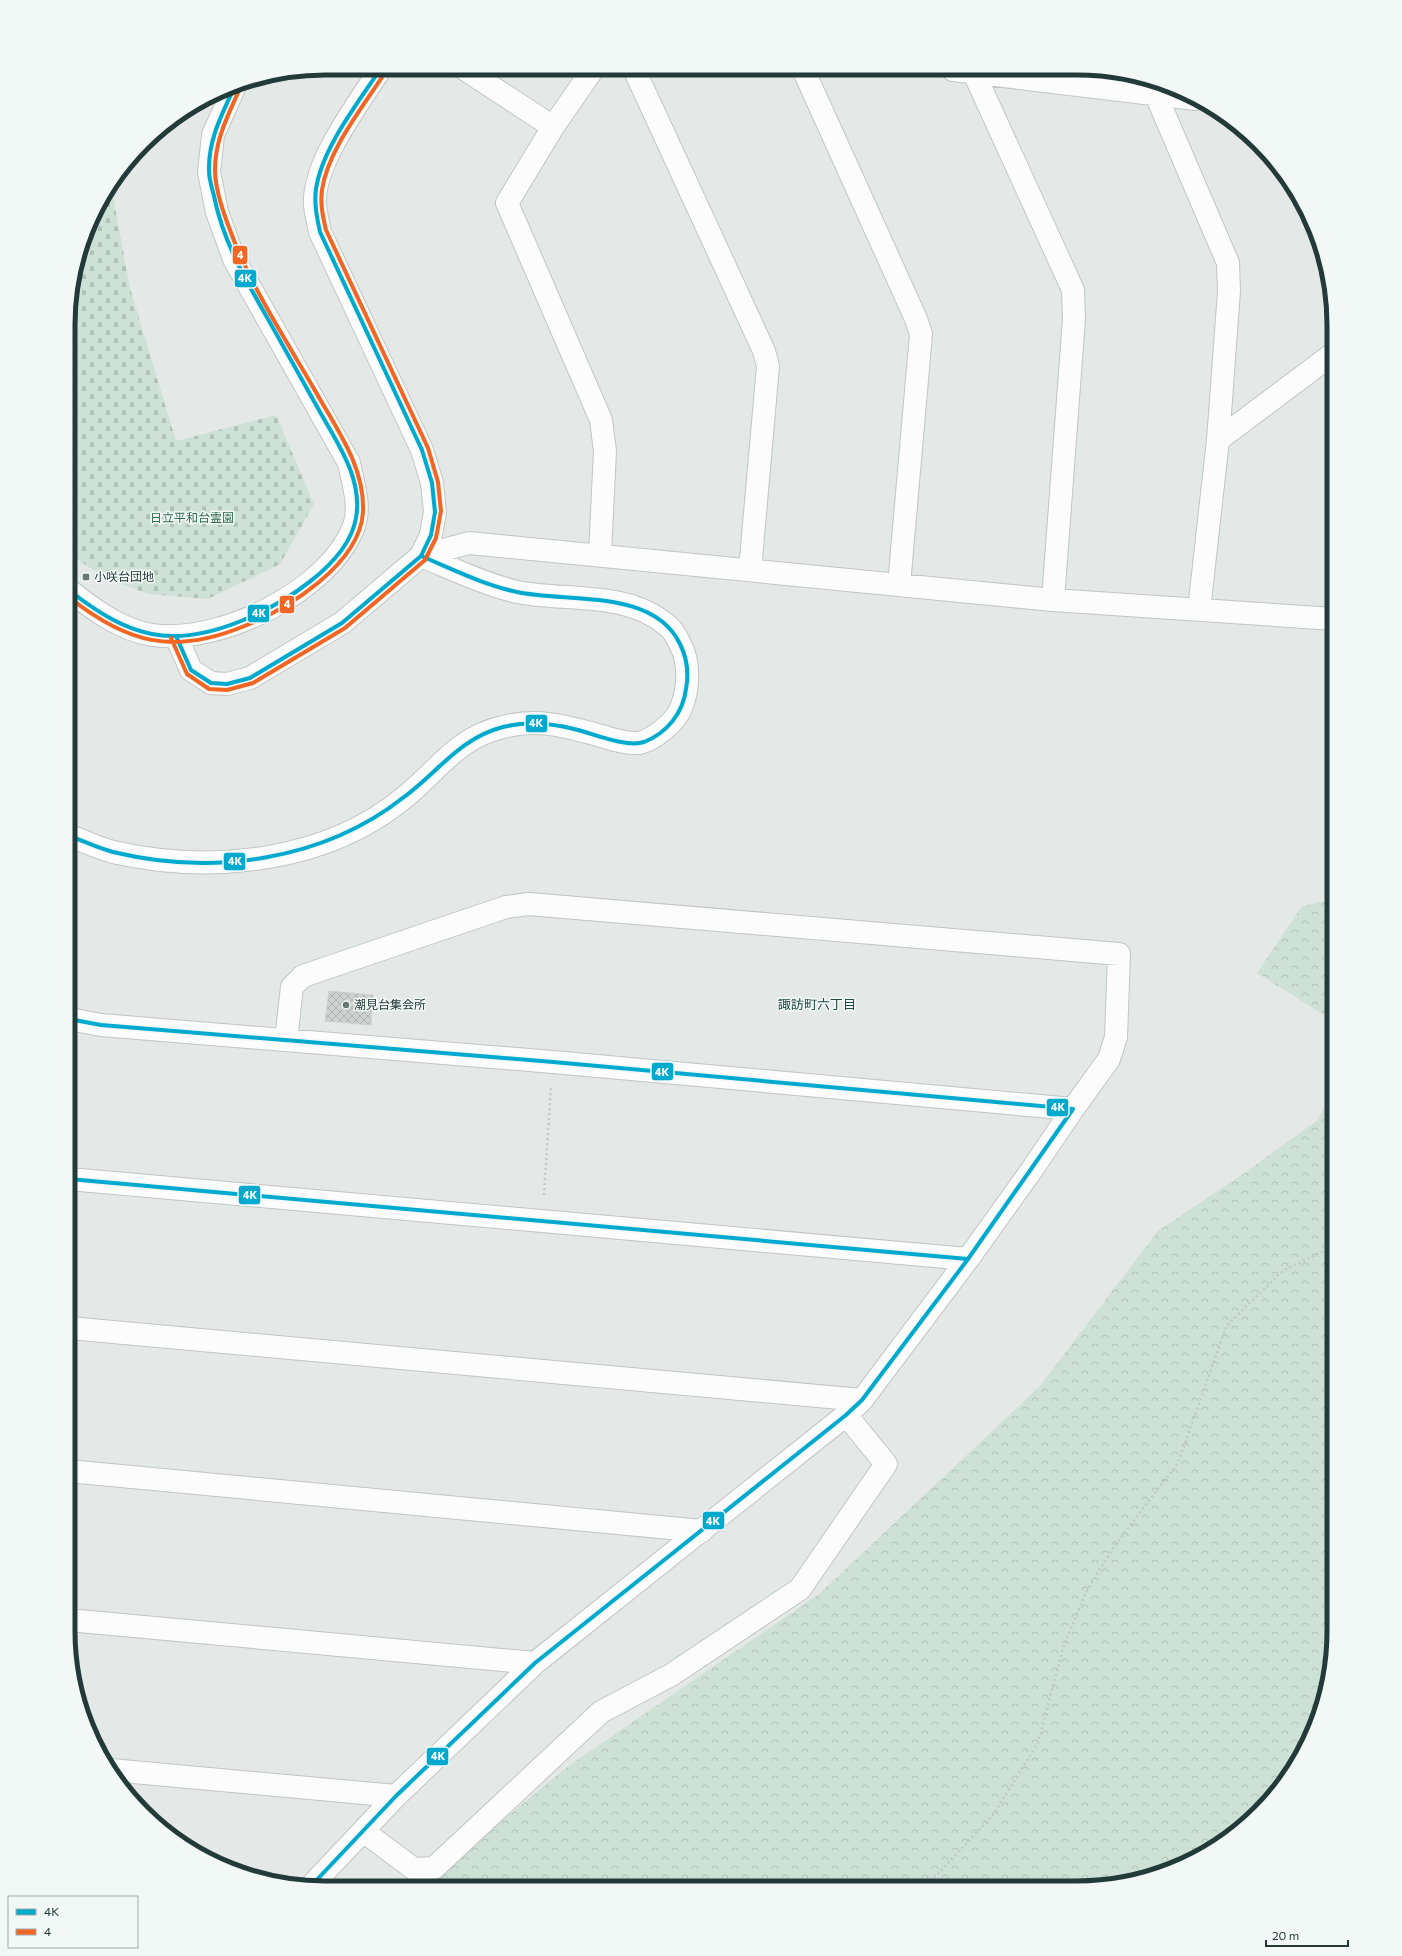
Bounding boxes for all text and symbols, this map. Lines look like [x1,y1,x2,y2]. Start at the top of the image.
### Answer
line badge: 4 [232,245,248,265]
text: 4 [237,248,244,261]
line badge: 4K [234,269,257,288]
text: 4K [238,271,253,284]
park label: 日立平和台霊園 [150,510,234,524]
place label: 小咲台団地 [94,569,154,583]
marker: 小咲台団地 [81,572,91,582]
line badge: 4 [279,595,295,614]
text: 4 [284,597,291,610]
line badge: 4K [247,604,270,623]
text: 4K [252,606,267,619]
line badge: 4K [525,714,548,733]
text: 4K [529,716,544,729]
line badge: 4K [223,852,246,871]
text: 4K [228,854,243,867]
district label: 諏訪町六丁目 [778,996,856,1012]
place label: 潮見台集会所 [354,997,426,1011]
marker: 潮見台集会所 [341,1000,351,1010]
line badge: 4K [651,1062,674,1081]
text: 4K [655,1065,670,1078]
line badge: 4K [1046,1098,1069,1117]
text: 4K [1051,1100,1066,1113]
line badge: 4K [238,1185,261,1205]
text: 4K [243,1188,258,1201]
line badge: 4K [702,1511,725,1530]
text: 4K [706,1514,721,1527]
line badge: 4K [426,1747,449,1766]
text: 4K [431,1749,446,1762]
legend [8,1896,138,1948]
text: 4K [44,1904,59,1918]
scale bar [1266,1922,1348,1948]
text: 4 [44,1924,51,1938]
text: 20 m [1272,1928,1299,1942]

